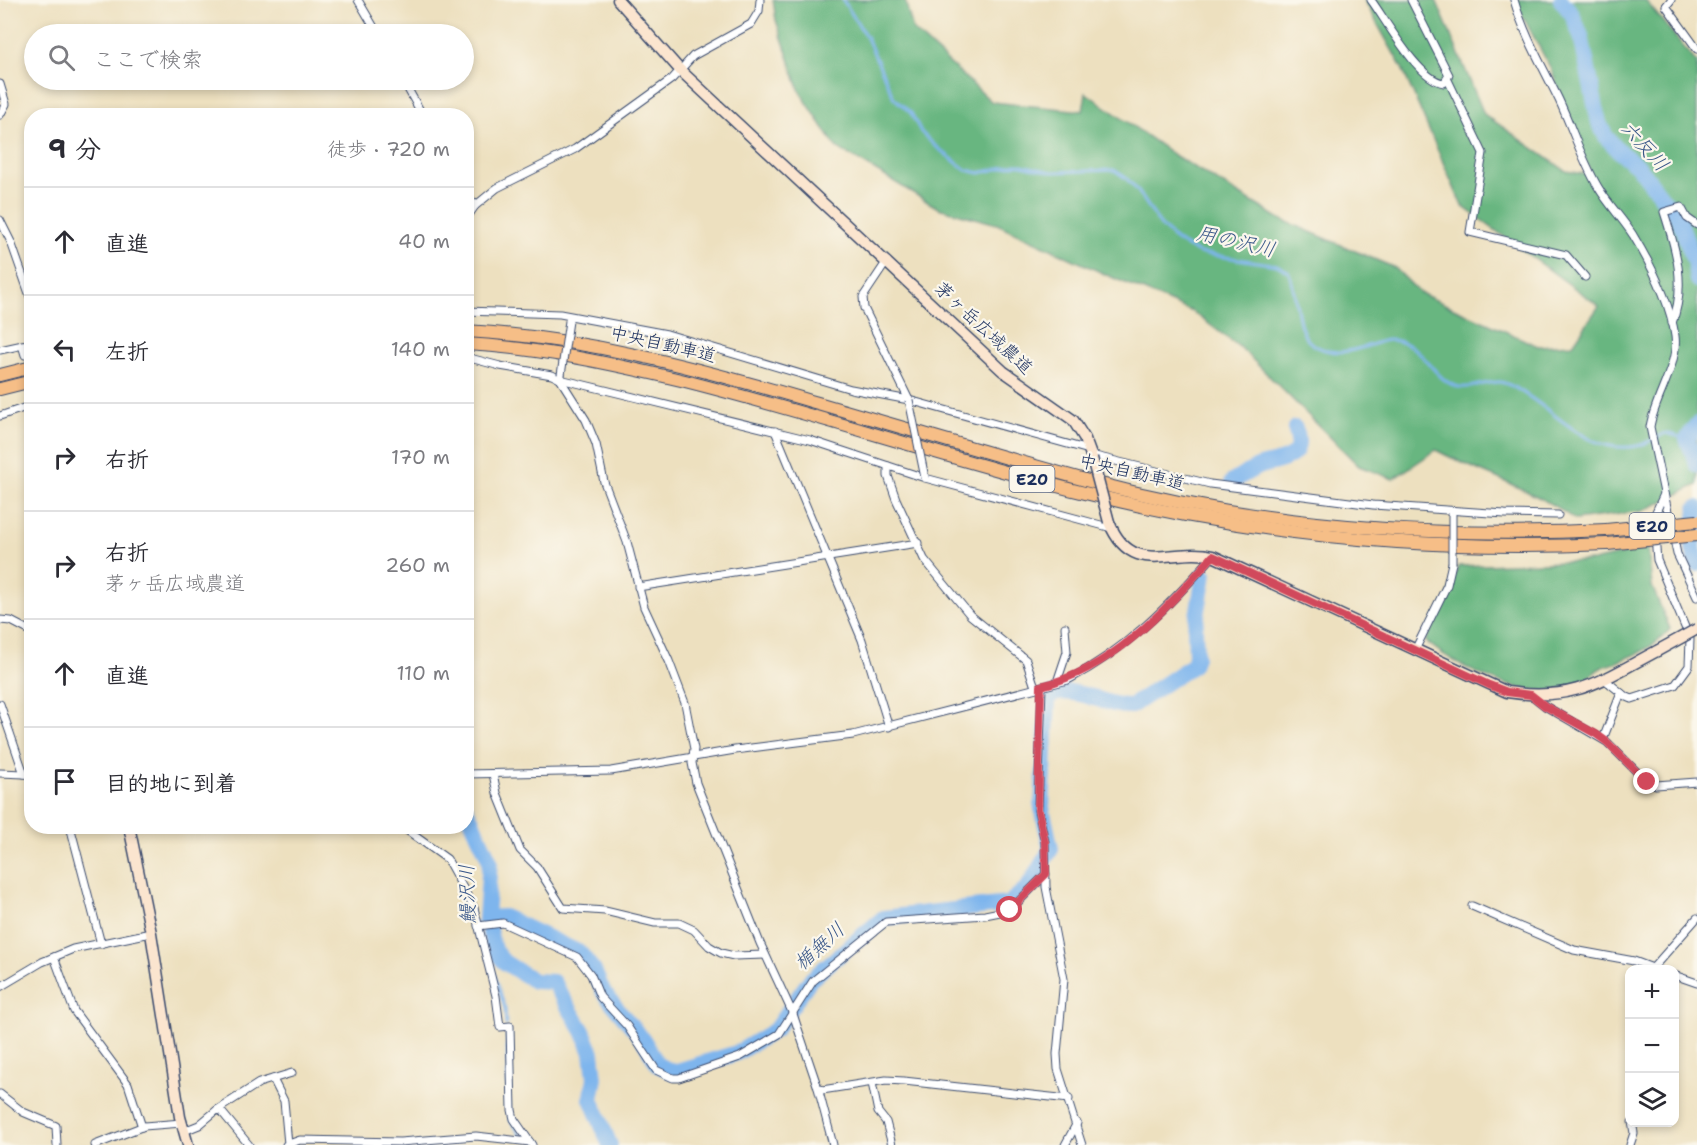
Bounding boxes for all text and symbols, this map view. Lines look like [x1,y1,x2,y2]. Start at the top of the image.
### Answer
search box [24,24,474,90]
icon: search [45,41,78,74]
text: ここで検索 [93,45,203,74]
water label: 六反川 [1615,115,1675,177]
text: 9 分 [48,131,101,166]
text: 徒歩 · 720 m [327,136,450,162]
water label: 用の沢川 [1194,219,1278,263]
icon: ahead [48,225,81,258]
text: 40 m [398,228,450,254]
text: 直進 [105,229,149,258]
street label: 茅ヶ岳広域農道 [930,276,1038,380]
street label: 中央自動車道 [608,320,718,368]
icon: left [48,333,81,366]
text: 140 m [391,336,450,362]
text: 左折 [105,337,149,366]
icon: right [48,441,81,474]
text: 170 m [391,444,450,470]
text: 右折 [105,445,149,474]
street label: 中央自動車道 [1077,448,1187,496]
road number: E20 [1010,466,1054,492]
road number: E20 [1630,513,1674,539]
text: 右折 [105,538,149,567]
icon: right [48,549,81,582]
text: 260 m [385,552,450,578]
text: 茅ヶ岳広域農道 [105,570,245,596]
icon: ahead [48,657,81,690]
text: 110 m [396,660,450,686]
text: 直進 [105,661,149,690]
icon: arrive [48,765,81,798]
route end [1633,768,1659,794]
text: 目的地に到着 [105,769,237,798]
water label: 鰻沢川 [453,864,481,924]
route start [996,896,1022,922]
water label: 楯無川 [788,916,850,976]
map controls [1625,965,1679,1127]
button: + [1625,965,1679,1019]
button: − [1625,1019,1679,1073]
button: layers [1625,1073,1679,1127]

